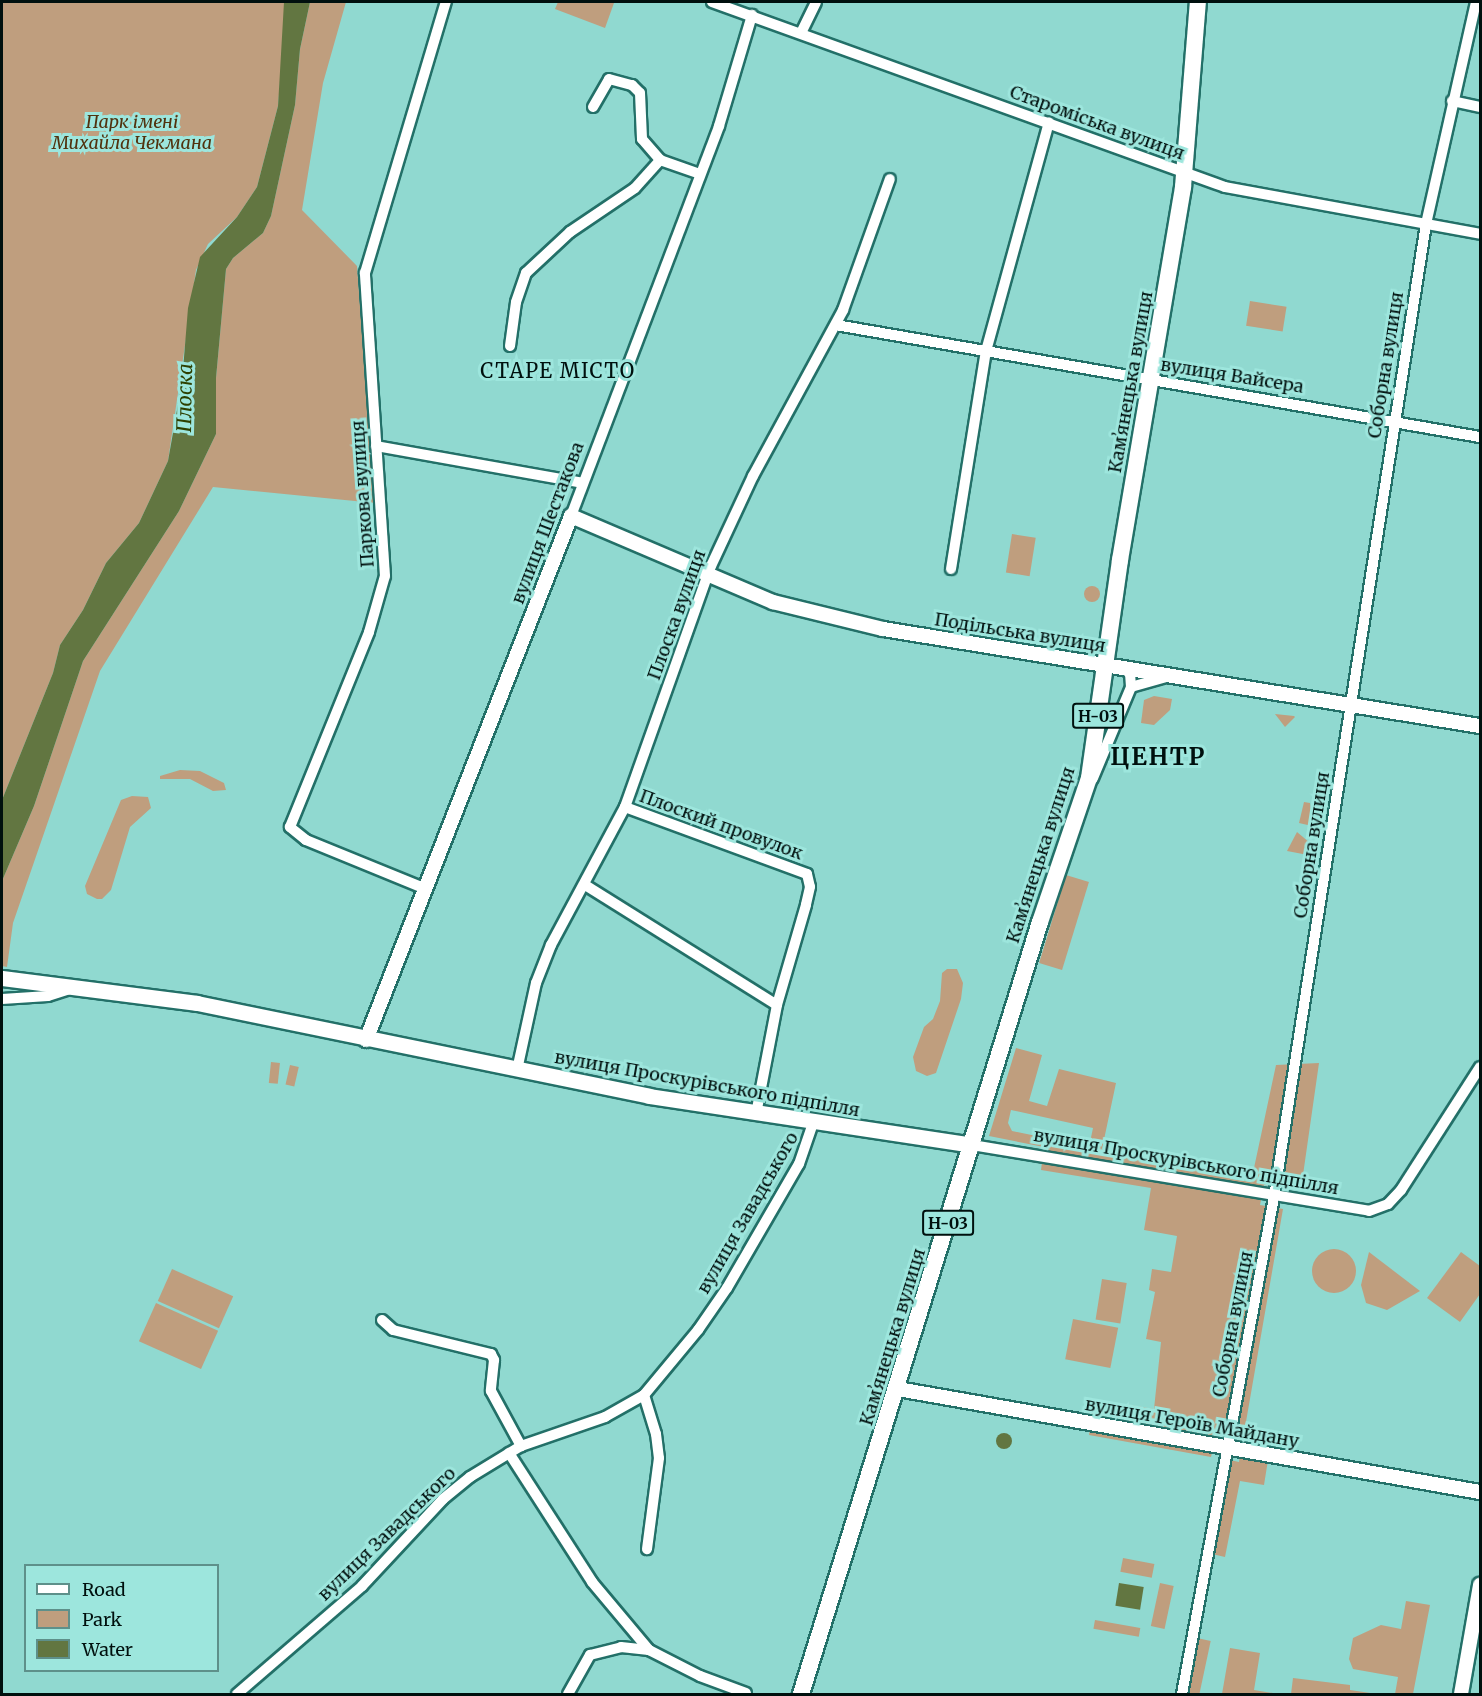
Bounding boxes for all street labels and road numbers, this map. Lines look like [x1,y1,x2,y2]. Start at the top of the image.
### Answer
street label: Староміська вулиця [1007,81,1187,165]
street label: Камʼянецька вулиця [1104,289,1158,475]
street label: Соборна вулиця [1364,290,1408,440]
street label: вулиця Вайсера [1159,354,1305,398]
street label: Паркова вулиця [347,420,379,568]
street label: вулиця Шестакова [507,439,589,607]
street label: Плоска вулиця [643,547,711,683]
street label: Подільська вулиця [933,609,1107,657]
road number: Н-03 [1071,703,1125,729]
street label: Камʼянецька вулиця [1002,764,1080,946]
street label: Соборна вулиця [1290,770,1334,920]
street label: Плоский провулок [636,785,806,865]
street label: вулиця Проскурівського підпілля [553,1047,861,1121]
street label: вулиця Проскурівського підпілля [1032,1125,1340,1199]
street label: вулиця Завадського [693,1128,803,1298]
road number: Н-03 [921,1210,975,1236]
street label: Камʼянецька вулиця [856,1246,930,1428]
street label: Соборна вулиця [1208,1249,1258,1399]
street label: вулиця Героїв Майдану [1083,1394,1301,1452]
street label: вулиця Завадського [314,1463,460,1605]

